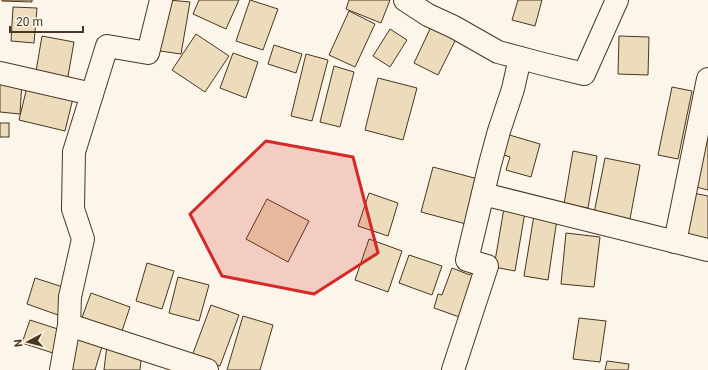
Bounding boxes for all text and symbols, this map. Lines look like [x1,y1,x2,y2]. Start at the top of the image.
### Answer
scale bar [10,8,83,34]
text: 20 m [16,15,43,29]
north arrow [8,322,48,362]
text: N [12,338,25,348]

